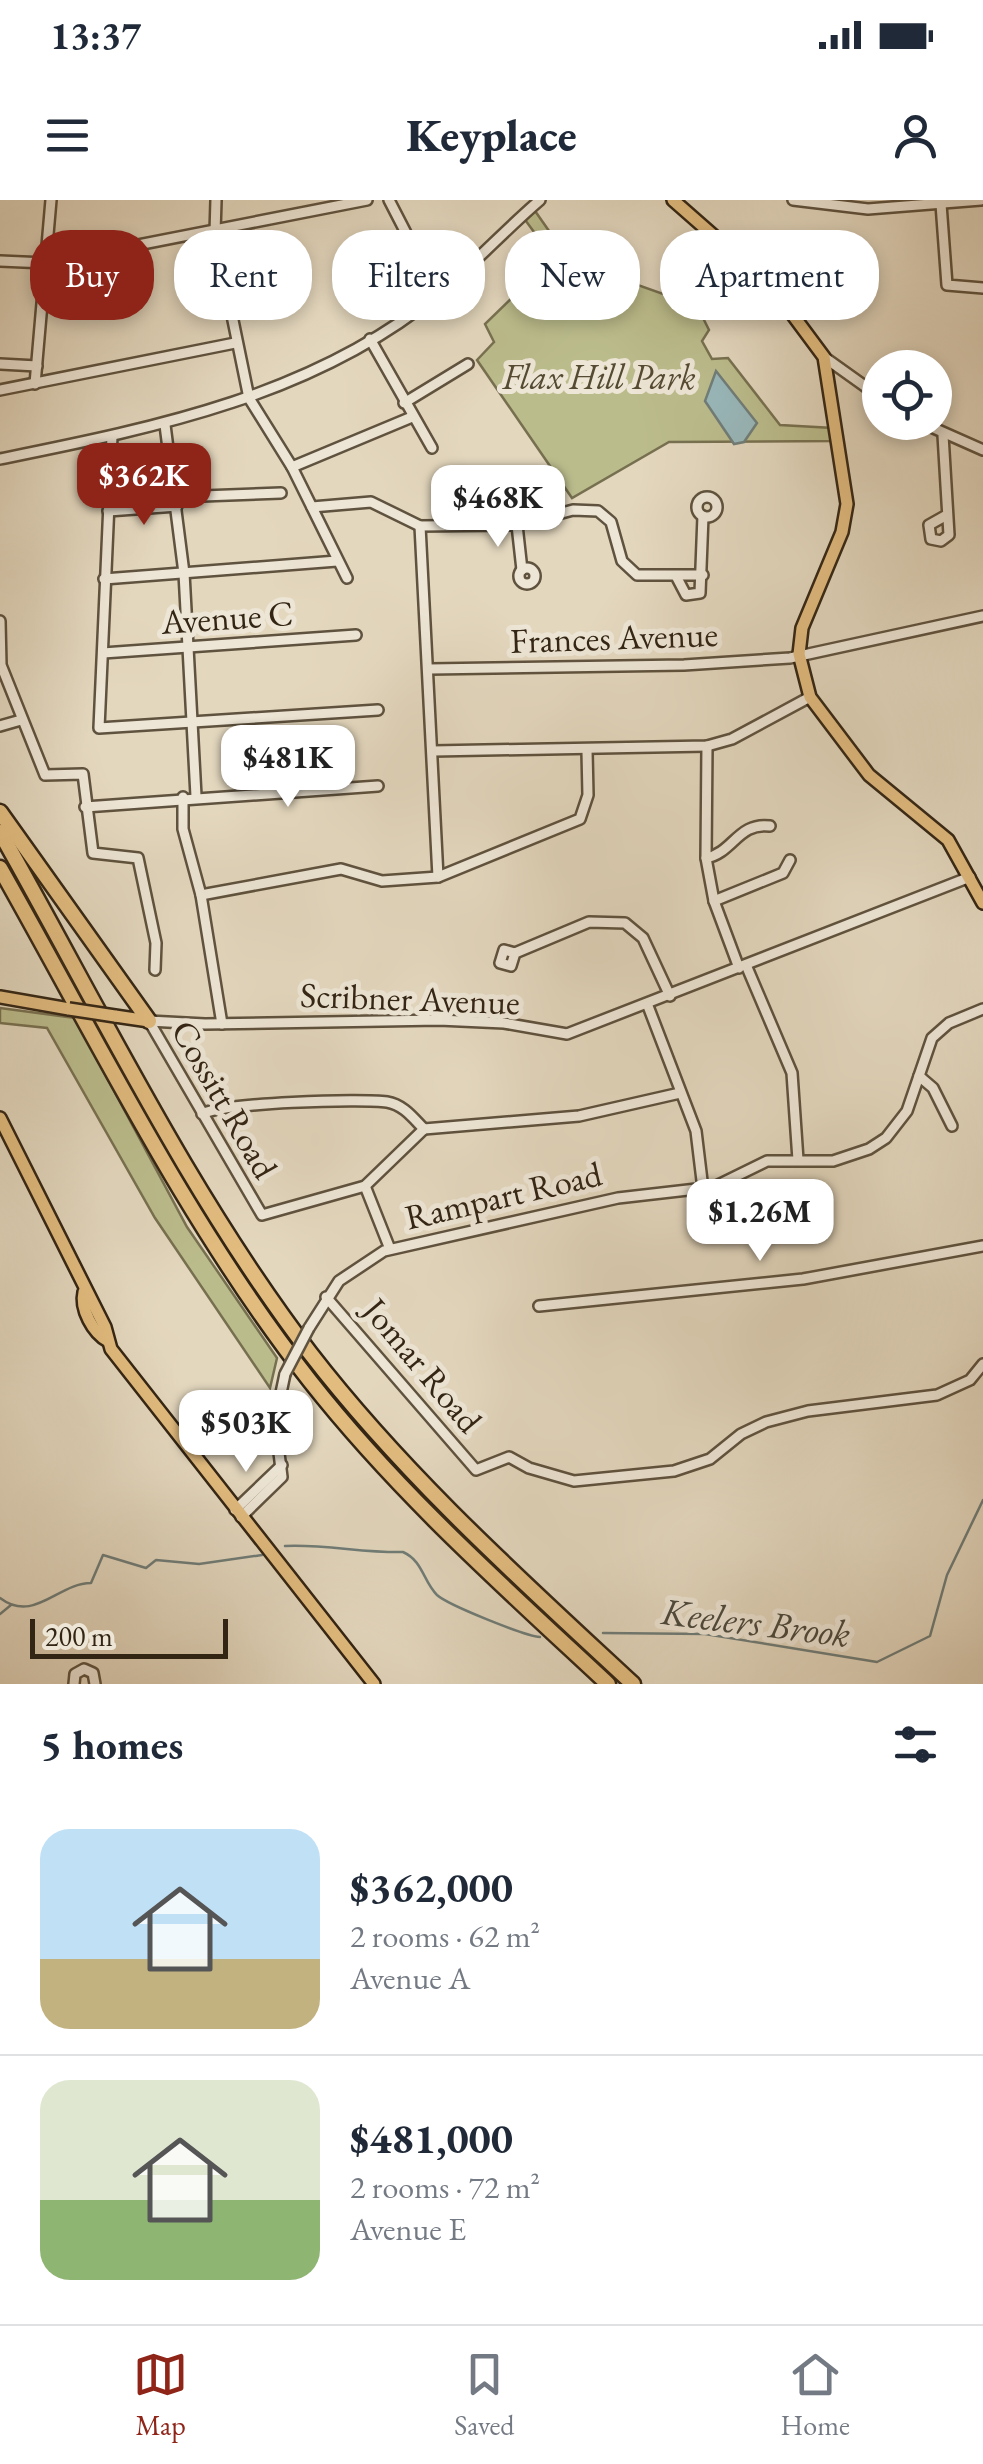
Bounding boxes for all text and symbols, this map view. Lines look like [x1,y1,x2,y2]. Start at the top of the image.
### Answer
text: 13:37 [50,11,141,60]
text: Keyplace [406,106,577,164]
icon: menu [40,108,95,163]
icon: person [888,108,943,163]
chip: Buy [30,230,154,320]
chip: Rent [174,230,312,320]
chip: Filters [332,230,485,320]
chip: New [505,230,640,320]
chip: Apartment [660,230,879,320]
map controls [862,350,952,440]
button: locate [862,350,952,440]
park label: Flax Hill Park [501,354,696,399]
pin: $362K [74,443,214,528]
text: $362K [99,454,189,496]
pin: $468K [428,465,568,550]
text: $468K [453,476,543,518]
street label: Avenue C [158,590,295,644]
street label: Frances Avenue [509,611,719,663]
pin: $481K [218,725,358,810]
text: $481K [243,736,333,778]
street label: Scribner Avenue [300,972,520,1024]
street label: Cossitt Road [162,1012,289,1187]
street label: Rampart Road [400,1150,606,1239]
pin: $1.26M [679,1179,841,1264]
text: $1.26M [709,1190,811,1232]
street label: Jomar Road [352,1286,493,1442]
pin: $503K [176,1390,316,1475]
text: $503K [201,1401,291,1443]
water label: Keelers Brook [658,1586,853,1658]
scale bar [30,1614,228,1658]
text: 200 m [45,1618,113,1654]
text: 5 homes [40,1717,183,1772]
icon: filters [888,1717,943,1772]
text: $362,000 [350,1860,513,1915]
icon: home [120,1869,240,1989]
text: 2 rooms · 62 m² [350,1915,540,1957]
text: Avenue A [350,1957,470,1999]
text: $481,000 [350,2111,513,2166]
icon: home [120,2120,240,2240]
text: 2 rooms · 72 m² [350,2166,540,2208]
text: Avenue E [350,2208,466,2250]
tab: Map [133,2347,188,2443]
tab: Saved [454,2347,514,2443]
tab: Home [781,2347,850,2443]

